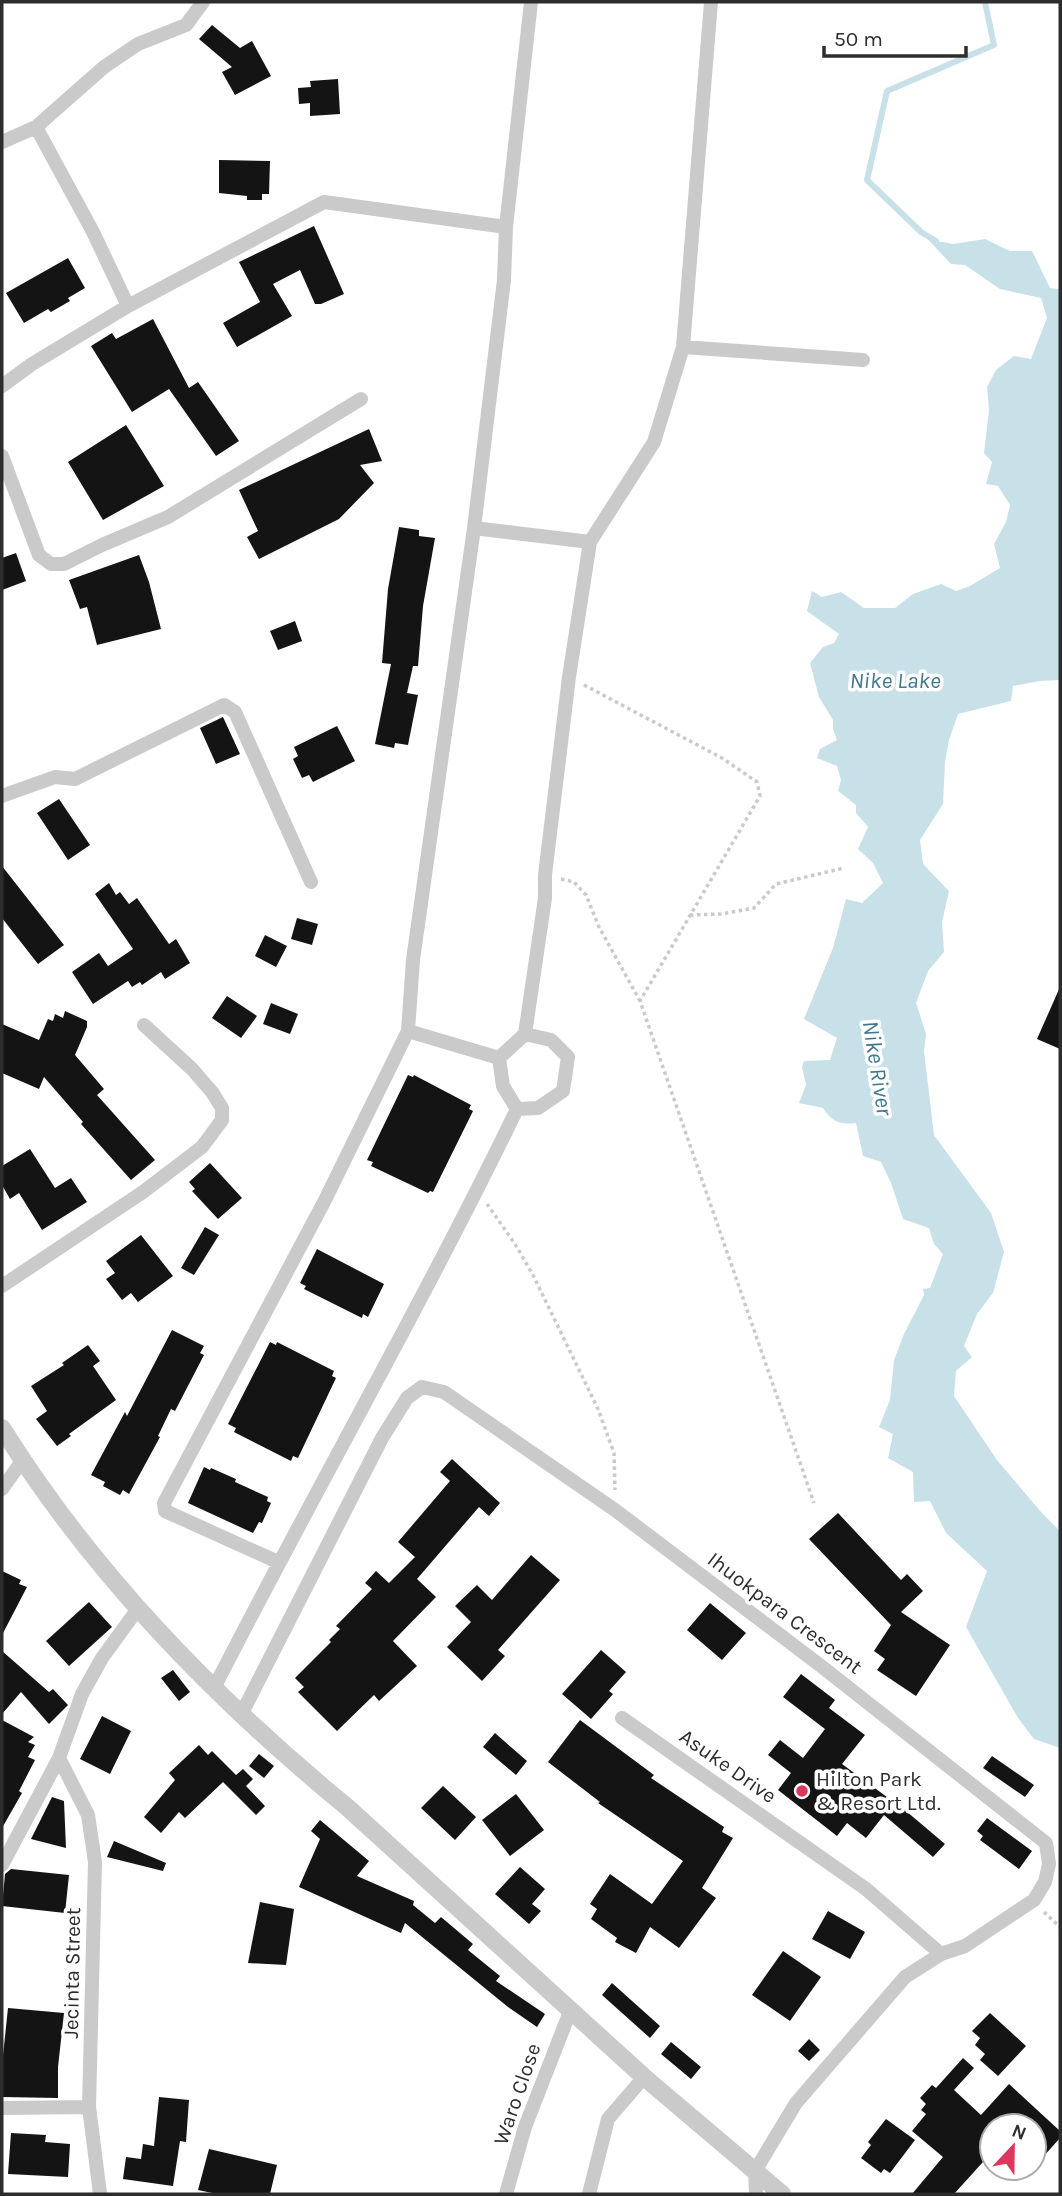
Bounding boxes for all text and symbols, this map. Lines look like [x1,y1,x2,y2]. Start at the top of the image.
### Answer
scale bar [824,14,966,58]
text: 50 m [834,27,883,51]
water label: Nike Lake [849,667,941,694]
water label: Nike River [857,1019,898,1118]
street label: Ihuokpara Crescent [703,1547,867,1679]
street label: Asuke Drive [675,1724,781,1808]
place label: Hilton Park & Resort Ltd. [816,1767,941,1815]
marker: Hilton Park & Resort Ltd. [794,1783,810,1799]
street label: Jecinta Street [59,1907,85,2039]
street label: Waro Close [488,2040,546,2148]
north arrow [978,2112,1048,2182]
text: N [1009,2119,1029,2145]

